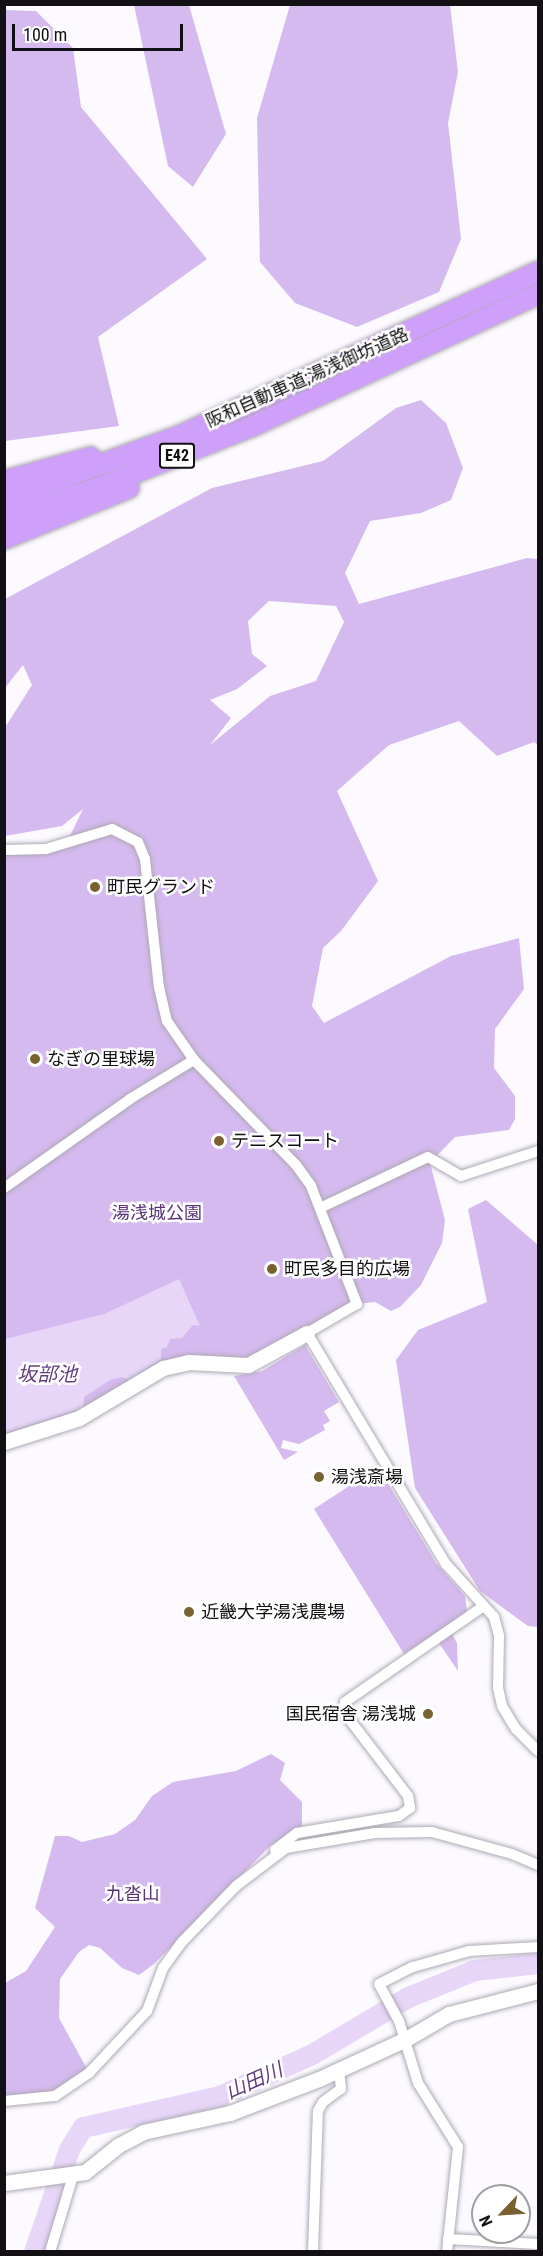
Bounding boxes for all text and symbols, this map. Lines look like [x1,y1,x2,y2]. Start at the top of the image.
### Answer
scale bar [15,12,186,50]
text: 100 m [23,24,67,45]
street label: 阪和自動車道;湯浅御坊道路 [202,323,412,433]
road number: E42 [158,443,196,469]
place label: 町民グランド [107,876,215,898]
marker: 町民グランド [88,880,102,894]
place label: なぎの里球場 [47,1048,155,1070]
marker: なぎの里球場 [28,1052,42,1066]
place label: テニスコート [231,1130,339,1152]
marker: テニスコート [212,1134,226,1148]
park label: 湯浅城公園 [112,1202,202,1224]
place label: 町民多目的広場 [284,1258,410,1280]
marker: 町民多目的広場 [265,1262,279,1276]
water label: 坂部池 [17,1362,77,1386]
place label: 湯浅斎場 [331,1466,403,1488]
marker: 湯浅斎場 [312,1470,326,1484]
place label: 近畿大学湯浅農場 [201,1601,345,1623]
marker: 近畿大学湯浅農場 [182,1605,196,1619]
place label: 国民宿舎 湯浅城 [286,1703,416,1725]
marker: 国民宿舎 湯浅城 [421,1707,435,1721]
park label: 九沓山 [106,1883,160,1905]
water label: 山田川 [222,2058,286,2104]
north arrow [471,2184,531,2244]
text: N [475,2213,497,2229]

